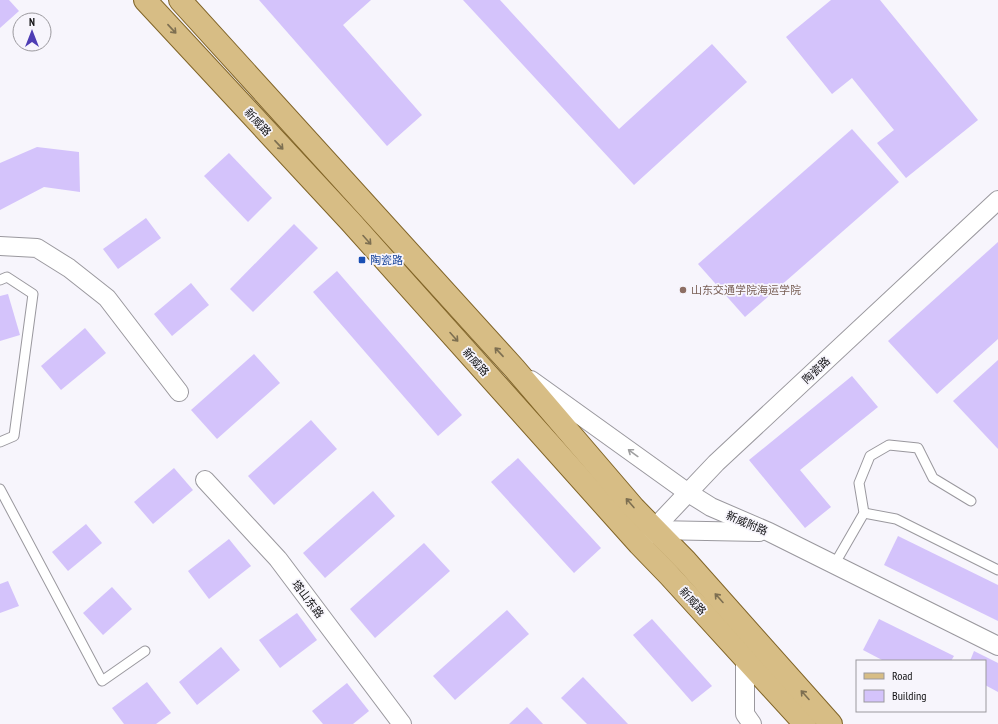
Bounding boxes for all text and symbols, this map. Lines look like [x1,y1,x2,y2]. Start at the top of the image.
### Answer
north arrow [12,12,52,52]
text: N [29,15,35,29]
one-way arrow [167,23,176,33]
street label: 新威路 [242,105,274,139]
one-way arrow [274,140,284,150]
one-way arrow [362,235,371,245]
place label: 陶瓷路 [370,253,403,267]
marker: 陶瓷路 [357,255,367,265]
place label: 山东交通学院海运学院 [691,283,801,297]
marker: 山东交通学院海运学院 [678,285,688,295]
one-way arrow [449,332,458,343]
street label: 新威路 [460,345,492,379]
one-way arrow [494,347,504,357]
street label: 陶瓷路 [799,354,833,386]
one-way arrow [628,449,639,457]
one-way arrow [625,498,634,508]
street label: 新威附路 [724,508,770,538]
street label: 塔山东路 [289,577,327,621]
street label: 新威路 [677,584,709,618]
one-way arrow [715,593,724,603]
legend [856,660,986,712]
text: Road [892,668,912,683]
text: Building [892,688,927,703]
one-way arrow [801,690,810,700]

